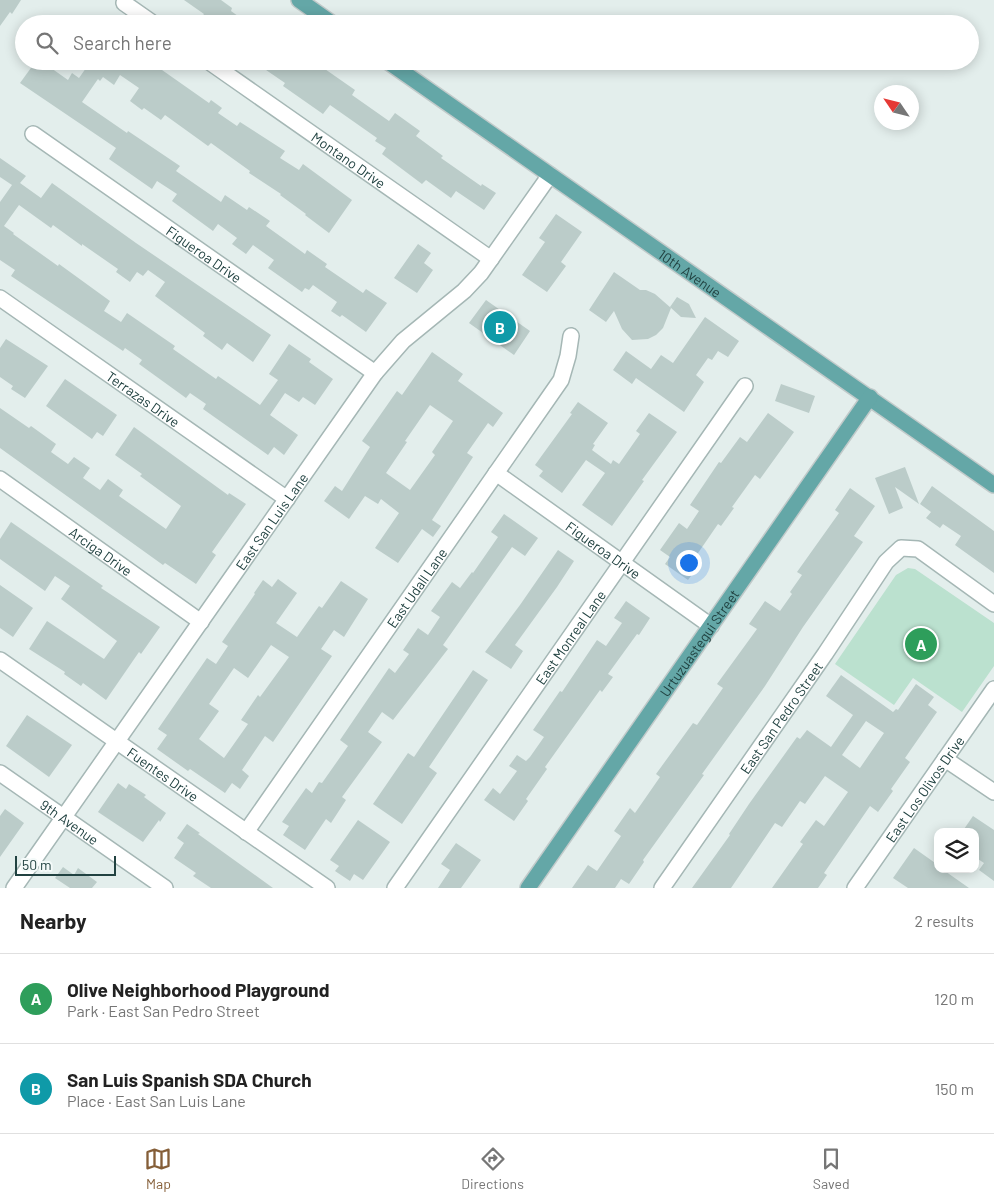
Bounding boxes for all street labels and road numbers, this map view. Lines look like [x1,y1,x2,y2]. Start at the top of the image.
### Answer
street label: Montano Drive [309,128,389,191]
street label: Figueroa Drive [163,222,245,286]
street label: 10th Avenue [656,245,725,301]
street label: Terrazas Drive [103,367,183,430]
street label: East San Luis Lane [231,469,311,573]
street label: Figueroa Drive [563,517,644,582]
street label: Arciga Drive [66,523,136,579]
street label: East Udall Lane [383,544,450,631]
street label: Urtuzuastegui Street [656,586,742,699]
street label: East Monreal Lane [531,587,609,687]
street label: East San Pedro Street [736,658,826,777]
street label: East Los Olivos Drive [881,732,967,845]
street label: Fuentes Drive [124,743,202,805]
street label: 9th Avenue [37,795,102,848]

